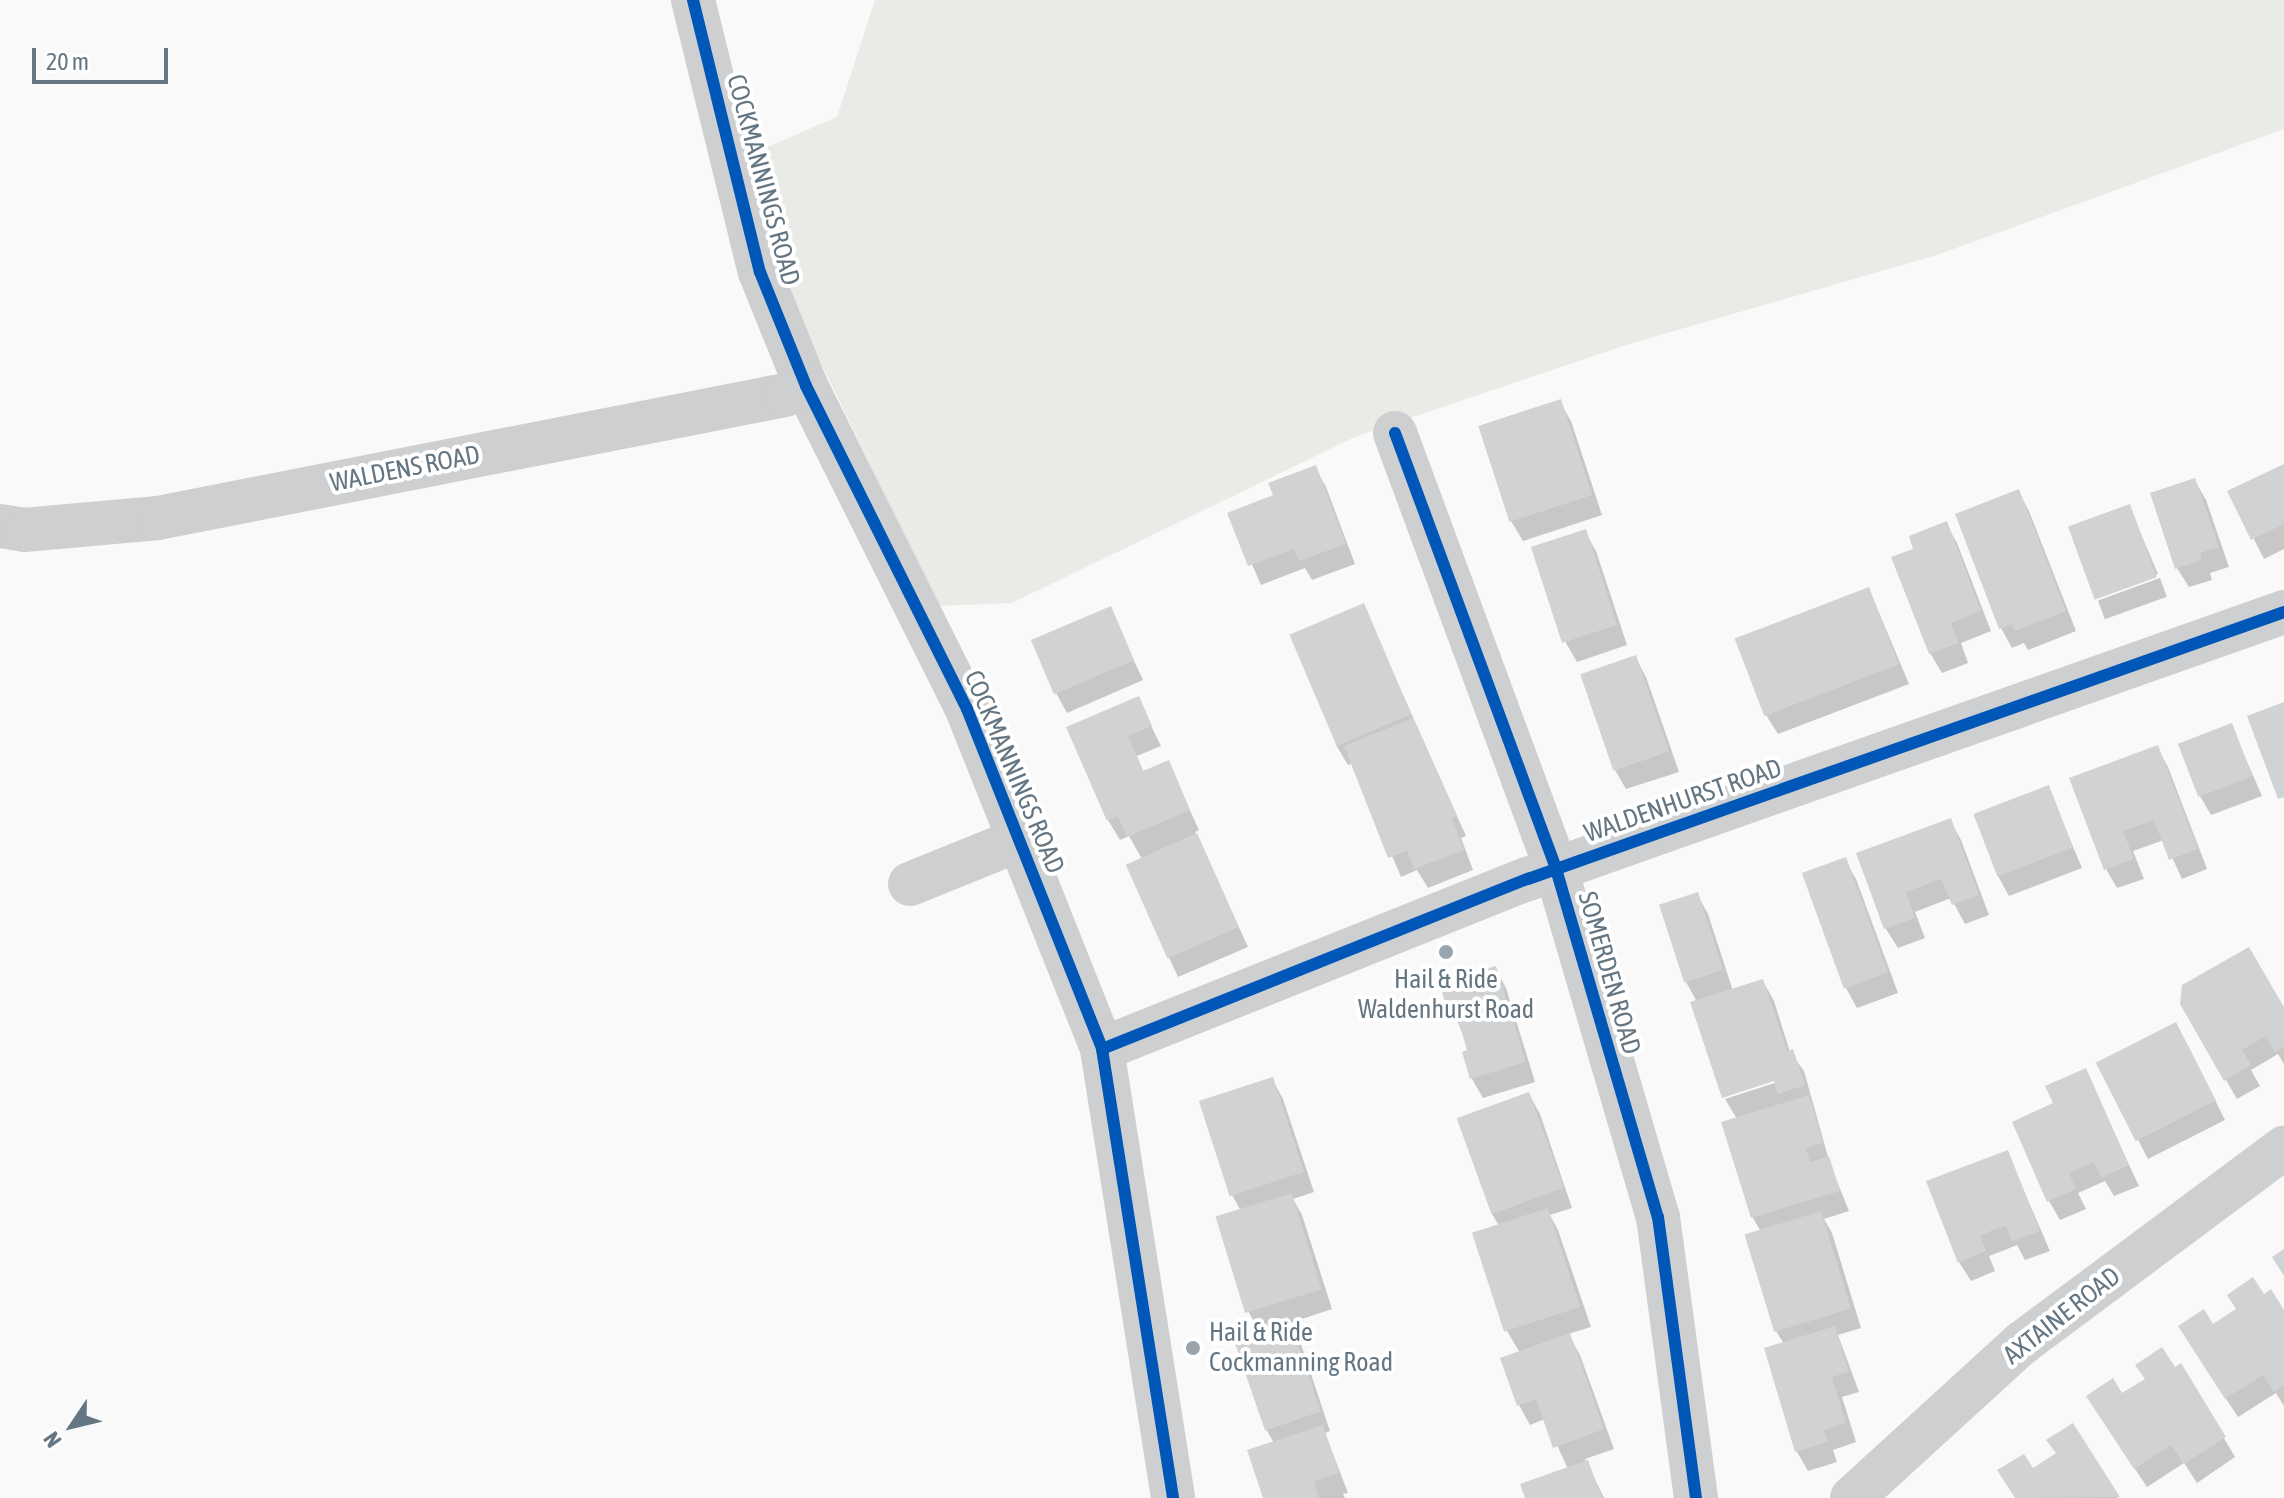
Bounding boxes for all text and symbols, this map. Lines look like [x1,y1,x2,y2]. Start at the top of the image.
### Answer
scale bar [36,32,172,82]
text: 20 m [46,48,89,75]
street label: COCKMANNINGS ROAD [720,71,806,289]
street label: WALDENS ROAD [328,439,482,499]
street label: COCKMANNINGS ROAD [957,666,1071,878]
street label: WALDENHURST ROAD [1580,753,1786,849]
street label: SOMERDEN ROAD [1571,888,1647,1058]
marker: Hail & Ride Waldenhurst Road [1437,943,1455,961]
place label: Hail & Ride Waldenhurst Road [1358,964,1534,1026]
street label: AXTAINE ROAD [1997,1261,2127,1371]
place label: Hail & Ride Cockmanning Road [1209,1317,1393,1378]
marker: Hail & Ride Cockmanning Road [1184,1339,1202,1357]
north arrow [32,1386,112,1466]
text: N [38,1427,67,1453]

